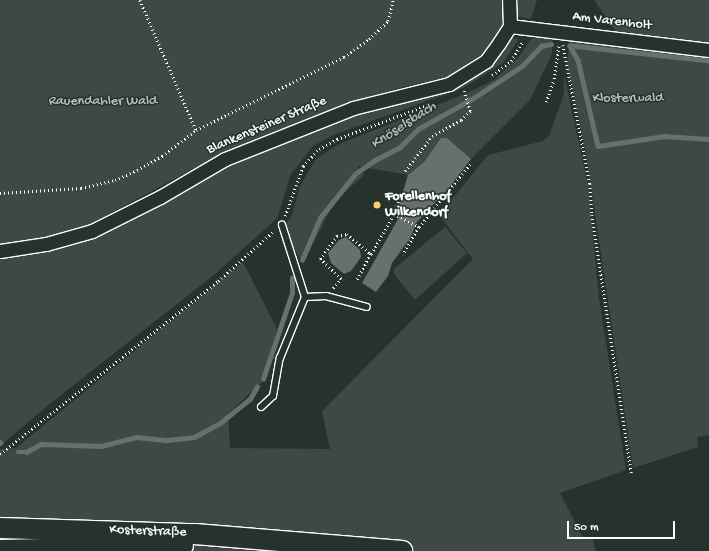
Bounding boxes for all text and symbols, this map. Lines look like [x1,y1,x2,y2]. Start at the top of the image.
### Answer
street label: Am Varenholt [572,9,652,35]
park label: Klosterwald [592,91,664,107]
street label: Blankensteiner Straße [204,93,330,159]
park label: Rauendahler Wald [49,94,157,110]
water label: Knöselsbach [368,98,440,154]
place label: Forellenhof Wilkendorf [385,189,451,222]
marker: Forellenhof Wilkendorf [372,200,382,210]
scale bar [569,513,677,539]
text: 50 m [574,521,599,535]
street label: Kosterstraße [109,522,187,542]

